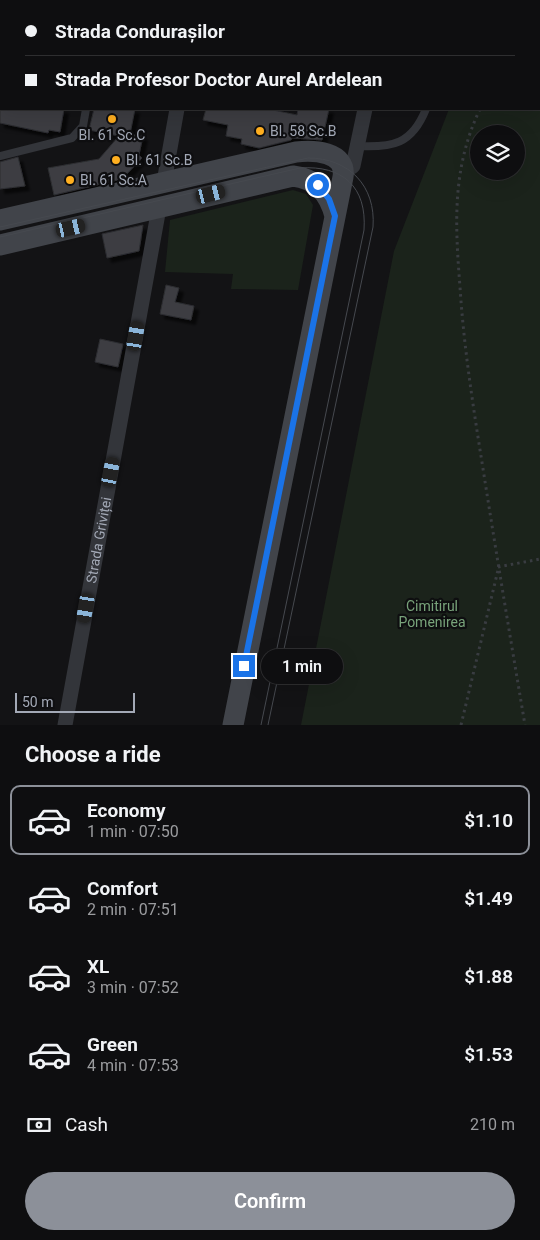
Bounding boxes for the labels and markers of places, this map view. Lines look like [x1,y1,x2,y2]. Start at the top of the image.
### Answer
marker: Bl. 61 Sc.C [106,113,118,125]
place label: Bl. 58 Sc.B [270,123,337,139]
marker: Bl. 58 Sc.B [254,125,266,137]
place label: Bl. 61 Sc.C [79,127,145,143]
place label: Bl. 61 Sc.B [126,152,193,168]
marker: Bl. 61 Sc.B [110,154,122,166]
place label: Bl. 61 Sc.A [80,172,147,188]
marker: Bl. 61 Sc.A [64,174,76,186]

